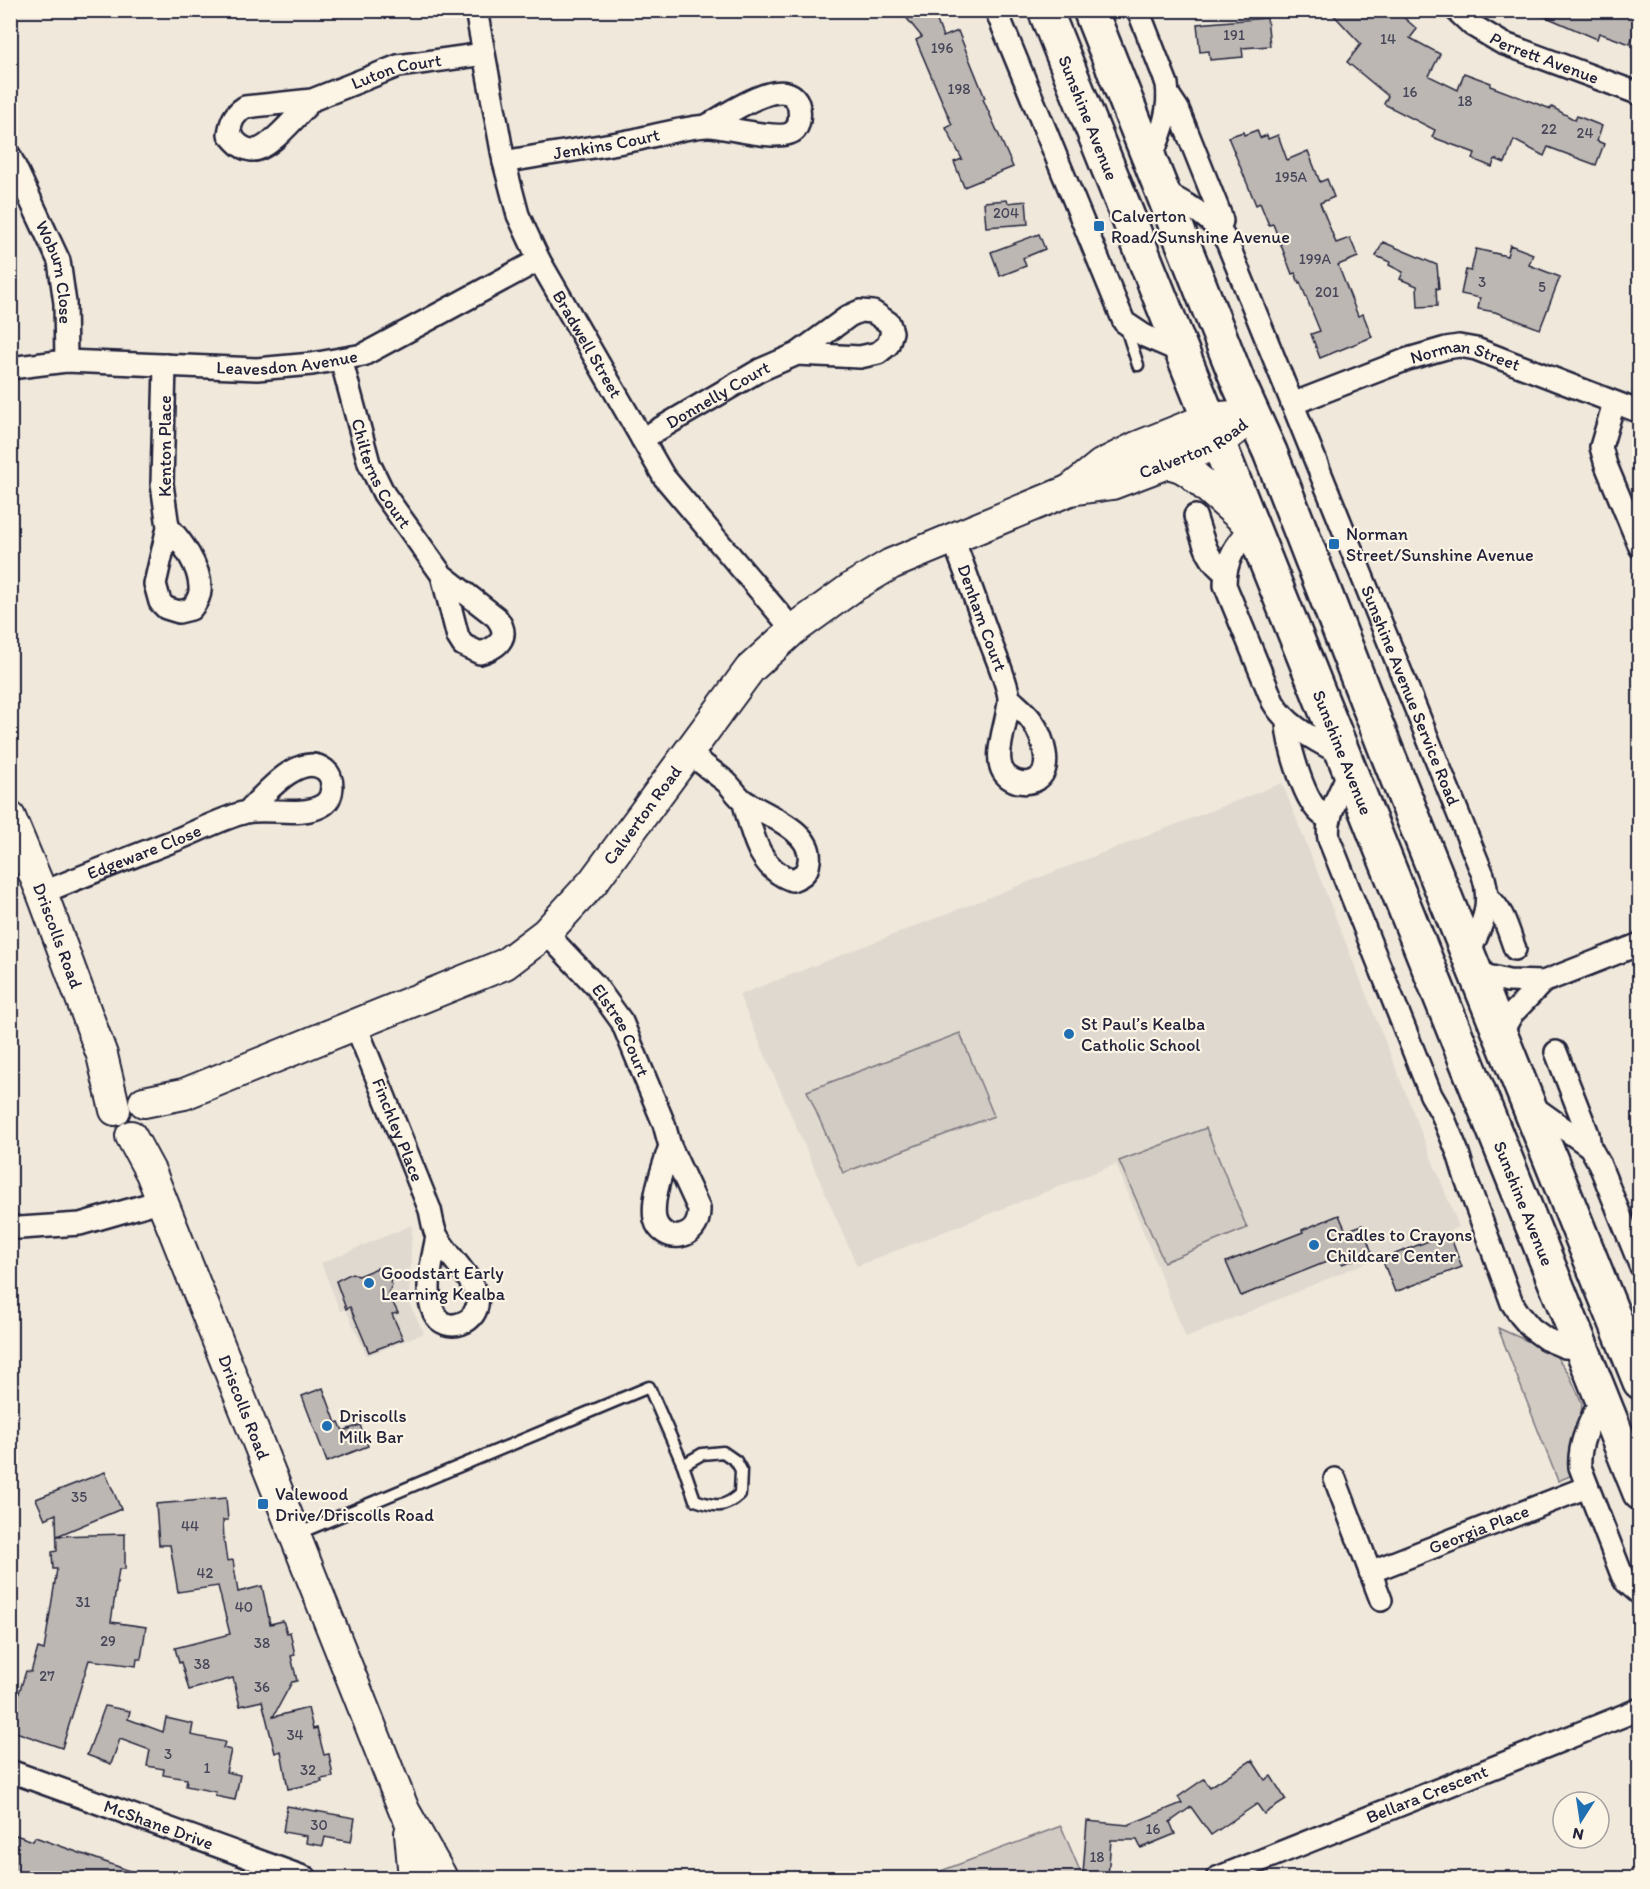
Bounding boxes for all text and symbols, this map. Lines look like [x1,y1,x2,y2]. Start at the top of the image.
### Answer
house number: 191 [1223,26,1245,44]
street label: Perrett Avenue [1486,27,1602,89]
house number: 14 [1380,30,1396,48]
house number: 196 [931,39,953,57]
street label: Luton Court [348,49,443,94]
street label: Sunshine Avenue [1053,52,1123,183]
house number: 198 [947,80,971,98]
house number: 16 [1403,83,1418,101]
house number: 18 [1457,92,1473,110]
house number: 22 [1541,120,1557,138]
street label: Jenkins Court [552,123,662,164]
house number: 24 [1577,124,1593,142]
house number: 195A [1275,168,1308,186]
house number: 204 [993,204,1019,222]
place label: Calverton Road/Sunshine Avenue [1111,205,1290,248]
street label: Woburn Close [31,217,77,324]
marker: Calverton Road/Sunshine Avenue [1092,219,1106,233]
house number: 199A [1299,250,1332,268]
house number: 3 [1478,273,1486,291]
house number: 5 [1538,278,1546,296]
house number: 201 [1315,283,1339,301]
street label: Bradwell Street [548,286,627,402]
street label: Norman Street [1407,335,1524,376]
street label: Leavesdon Avenue [216,345,359,380]
street label: Donnelly Court [662,356,774,434]
street label: Kenton Place [154,395,176,497]
street label: Calverton Road [1136,413,1252,484]
street label: Chilterns Court [347,416,416,533]
place label: Norman Street/Sunshine Avenue [1346,523,1534,566]
marker: Norman Street/Sunshine Avenue [1327,537,1341,551]
street label: Denham Court [953,561,1012,675]
street label: Sunshine Avenue Service Road [1356,582,1465,809]
street label: Sunshine Avenue [1308,687,1377,818]
street label: Calverton Road [598,761,686,869]
street label: Edgeware Close [84,819,205,885]
street label: Driscolls Road [28,880,87,992]
street label: Elstree Court [587,979,654,1080]
place label: St Paul’s Kealba Catholic School [1081,1013,1205,1056]
marker: St Paul’s Kealba Catholic School [1062,1027,1076,1041]
street label: Finchley Place [367,1075,428,1185]
street label: Sunshine Avenue [1489,1138,1558,1269]
place label: Cradles to Crayons Childcare Center [1326,1224,1472,1267]
marker: Cradles to Crayons Childcare Center [1307,1238,1321,1252]
place label: Goodstart Early Learning Kealba [381,1262,506,1305]
marker: Goodstart Early Learning Kealba [362,1276,376,1290]
street label: Driscolls Road [213,1351,275,1463]
place label: Driscolls Milk Bar [339,1405,407,1448]
marker: Driscolls Milk Bar [320,1419,334,1433]
place label: Valewood Drive/Driscolls Road [275,1483,434,1526]
house number: 35 [71,1488,87,1506]
marker: Valewood Drive/Driscolls Road [256,1497,270,1511]
street label: Georgia Place [1426,1500,1532,1559]
house number: 44 [181,1517,199,1535]
house number: 42 [197,1564,214,1582]
house number: 31 [75,1593,91,1611]
house number: 40 [235,1598,253,1616]
house number: 29 [100,1632,116,1650]
house number: 38 [254,1634,270,1652]
house number: 38 [194,1655,210,1673]
house number: 27 [39,1667,55,1685]
house number: 36 [254,1678,270,1696]
house number: 34 [286,1726,304,1744]
house number: 3 [164,1745,172,1763]
house number: 1 [204,1759,211,1777]
street label: Bellara Crescent [1363,1760,1491,1828]
house number: 32 [300,1761,316,1779]
north arrow [1551,1790,1611,1850]
street label: McShane Drive [101,1795,216,1855]
house number: 30 [310,1816,328,1834]
house number: 16 [1146,1820,1161,1838]
text: N [1571,1824,1585,1845]
house number: 18 [1089,1848,1105,1866]

